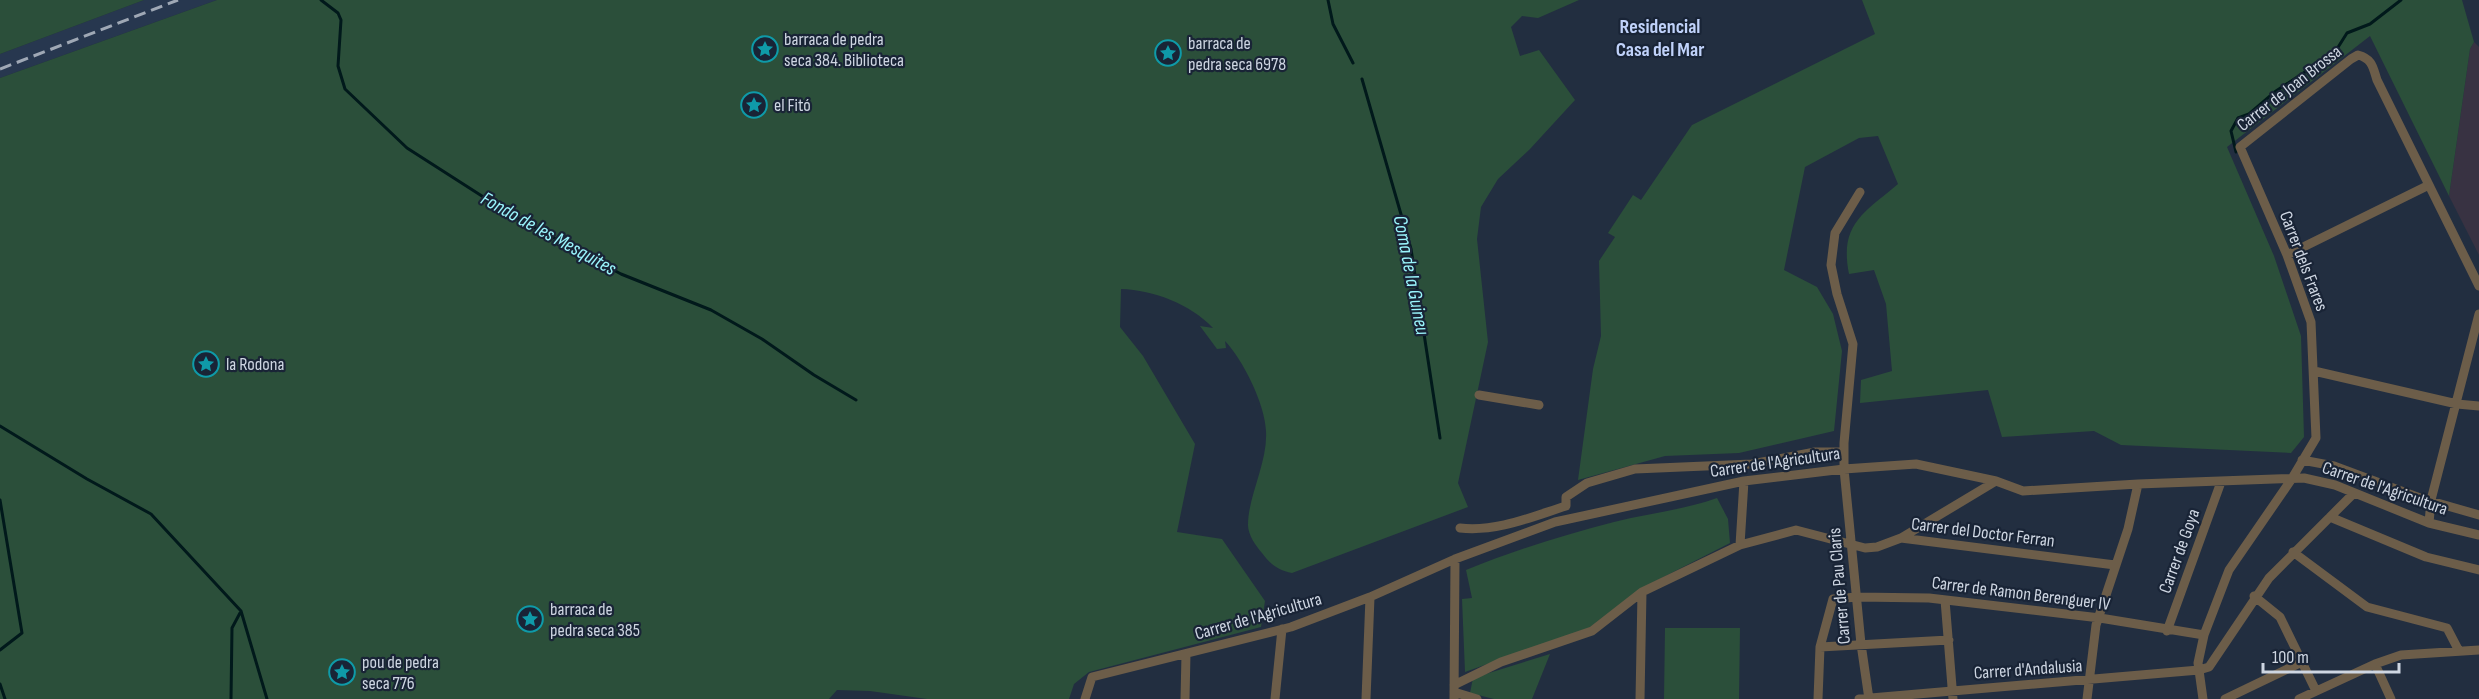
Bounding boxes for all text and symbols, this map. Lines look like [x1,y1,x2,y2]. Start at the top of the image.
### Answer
district label: Residencial Casa del Mar [1616,15,1704,62]
place label: barraca de pedra seca 384. Biblioteca [784,29,904,71]
place label: barraca de pedra seca 6978 [1188,33,1286,75]
place icon: barraca de pedra seca 384. Biblioteca [750,34,780,64]
place icon: barraca de pedra seca 6978 [1153,38,1183,68]
street label: Carrer de Joan Brossa [2233,41,2346,136]
place icon: el Fitó [739,90,769,120]
place label: el Fitó [774,95,811,116]
water label: Fondo de les Mesquites [477,187,620,281]
street label: Carrer dels Frares [2275,208,2332,314]
water label: Coma de la Guineu [1388,213,1435,338]
place icon: la Rodona [191,349,221,379]
place label: la Rodona [226,354,284,375]
street label: Carrer de l'Agricultura [1709,443,1841,482]
street label: Carrer de l'Agricultura [2319,457,2450,520]
street label: Carrer de Goya [2155,506,2204,596]
street label: Carrer del Doctor Ferran [1910,513,2056,552]
street label: Carrer de Pau Claris [1824,527,1855,645]
street label: Carrer de Ramon Berenguer IV [1931,572,2111,615]
street label: Carrer de l'Agricultura [1192,588,1324,645]
place label: barraca de pedra seca 385 [550,599,640,641]
place icon: barraca de pedra seca 385 [515,604,545,634]
scale bar [2263,636,2400,674]
text: 100 m [2272,647,2309,668]
place label: pou de pedra seca 776 [362,652,439,694]
street label: Carrer d'Andalusia [1973,655,2083,684]
place icon: pou de pedra seca 776 [327,657,357,687]

